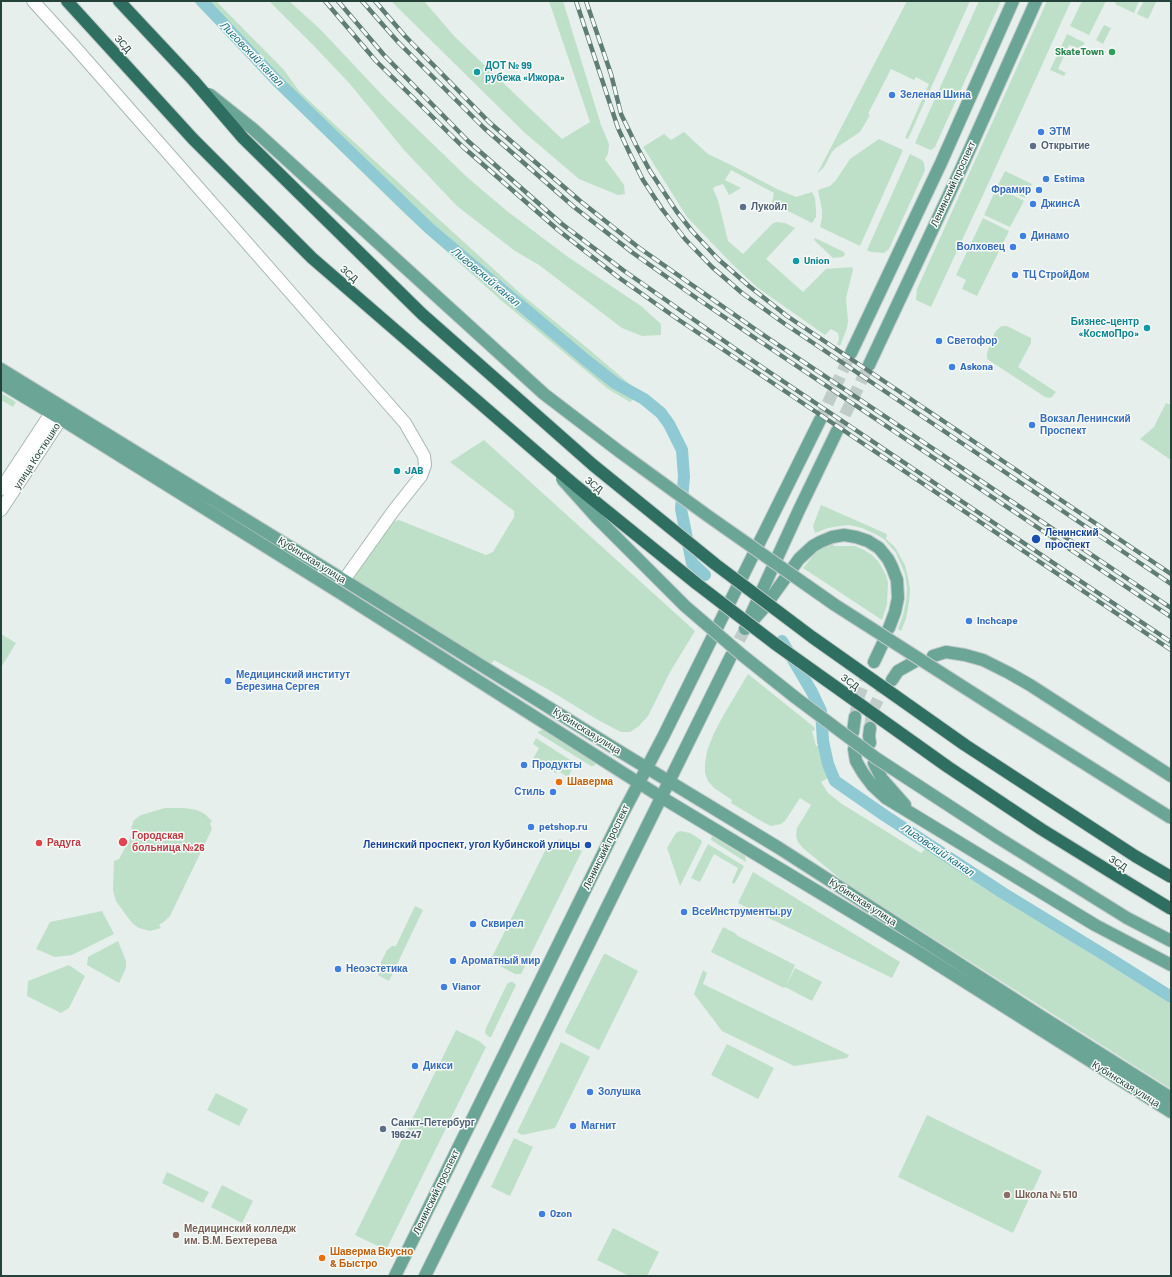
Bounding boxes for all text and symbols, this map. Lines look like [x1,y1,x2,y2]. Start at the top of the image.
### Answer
water label: Лиговский канал [218,19,286,89]
street label: ЗСД [112,33,134,55]
place label: SkateTown [1055,46,1104,58]
marker: SkateTown [1107,47,1117,57]
place label: ДОТ № 99 рубежа «Ижора» [485,60,565,84]
marker: ДОТ № 99 рубежа «Ижора» [472,67,482,77]
place label: Зеленая Шина [900,89,971,101]
marker: Зеленая Шина [887,90,897,100]
place label: ЭТМ [1049,126,1071,138]
marker: ЭТМ [1036,127,1046,137]
street label: Ленинский проспект [928,139,978,229]
place label: Открытие [1041,140,1090,152]
marker: Открытие [1028,141,1038,151]
place label: Estima [1054,173,1085,185]
marker: Estima [1041,174,1051,184]
place label: Фрамир [991,184,1031,196]
marker: Фрамир [1034,185,1044,195]
place label: ДжинсА [1041,198,1080,210]
marker: ДжинсА [1028,199,1038,209]
place label: Лукойл [751,201,787,213]
marker: Лукойл [738,202,748,212]
place label: Динамо [1031,230,1069,242]
marker: Динамо [1018,231,1028,241]
place label: Волховец [956,241,1005,253]
marker: Волховец [1008,242,1018,252]
water label: Лиговский канал [449,245,523,309]
place label: Union [804,255,829,267]
marker: Union [791,256,801,266]
street label: ЗСД [338,263,360,285]
place label: ТЦ СтройДом [1023,269,1090,281]
marker: ТЦ СтройДом [1010,270,1020,280]
place label: Бизнес-центр «КосмоПро» [1071,316,1139,340]
marker: Бизнес-центр «КосмоПро» [1142,323,1152,333]
place label: Светофор [947,335,997,347]
marker: Светофор [934,336,944,346]
place label: Askona [960,361,993,373]
marker: Askona [947,362,957,372]
place label: Вокзал Ленинский Проспект [1040,413,1131,436]
marker: Вокзал Ленинский Проспект [1027,420,1037,430]
street label: улица Костюшко [11,421,63,491]
place label: JAB [405,465,424,477]
marker: JAB [392,466,402,476]
street label: ЗСД [583,474,605,496]
place label: Ленинский проспект [1045,527,1099,550]
marker: Ленинский проспект [1030,533,1042,545]
street label: Кубинская улица [276,534,348,586]
place label: Inchcape [977,615,1018,627]
marker: Inchcape [964,616,974,626]
place label: Медицинский институт Березина Сергея [236,669,350,692]
street label: ЗСД [838,671,862,693]
marker: Медицинский институт Березина Сергея [223,676,233,686]
street label: Кубинская улица [551,705,623,757]
place label: Продукты [532,759,582,771]
marker: Продукты [519,760,529,770]
place label: Шаверма [567,776,613,788]
marker: Шаверма [554,777,564,787]
place label: Стиль [514,786,545,798]
marker: Стиль [548,787,558,797]
street label: Ленинский проспект [580,803,632,891]
place label: petshop.ru [539,821,587,833]
water label: Лиговский канал [899,821,977,879]
marker: petshop.ru [526,822,536,832]
place label: Городская больница №26 [132,830,205,854]
marker: Городская больница №26 [117,836,129,848]
place label: Радуга [47,837,81,849]
marker: Радуга [34,838,44,848]
place label: Ленинский проспект, угол Кубинской улицы [363,839,580,851]
marker: Ленинский проспект, угол Кубинской улицы [583,840,593,850]
street label: ЗСД [1106,853,1130,873]
street label: Кубинская улица [827,876,899,928]
place label: ВсеИнструменты.ру [692,906,792,918]
marker: ВсеИнструменты.ру [679,907,689,917]
place label: Сквирел [481,918,524,930]
marker: Сквирел [468,919,478,929]
place label: Ароматный мир [461,955,540,967]
marker: Ароматный мир [448,956,458,966]
place label: Неоэстетика [346,963,408,975]
marker: Неоэстетика [333,964,343,974]
place label: Vianor [452,981,481,993]
marker: Vianor [439,982,449,992]
street label: Кубинская улица [1090,1058,1162,1110]
place label: Дикси [423,1060,453,1072]
marker: Дикси [410,1061,420,1071]
place label: Золушка [598,1086,641,1098]
marker: Золушка [585,1087,595,1097]
place label: Санкт-Петербург 196247 [391,1117,475,1140]
place label: Магнит [581,1120,616,1132]
marker: Магнит [568,1121,578,1131]
marker: Санкт-Петербург 196247 [378,1124,388,1134]
street label: Ленинский проспект [410,1148,462,1236]
place label: Школа № 510 [1015,1189,1077,1201]
marker: Школа № 510 [1002,1190,1012,1200]
place label: Ozon [550,1208,572,1220]
marker: Ozon [537,1209,547,1219]
place label: Медицинский колледж им. В.М. Бехтерева [184,1223,296,1246]
marker: Медицинский колледж им. В.М. Бехтерева [171,1230,181,1240]
place label: Шаверма Вкусно & Быстро [330,1246,413,1270]
marker: Шаверма Вкусно & Быстро [317,1253,327,1263]

